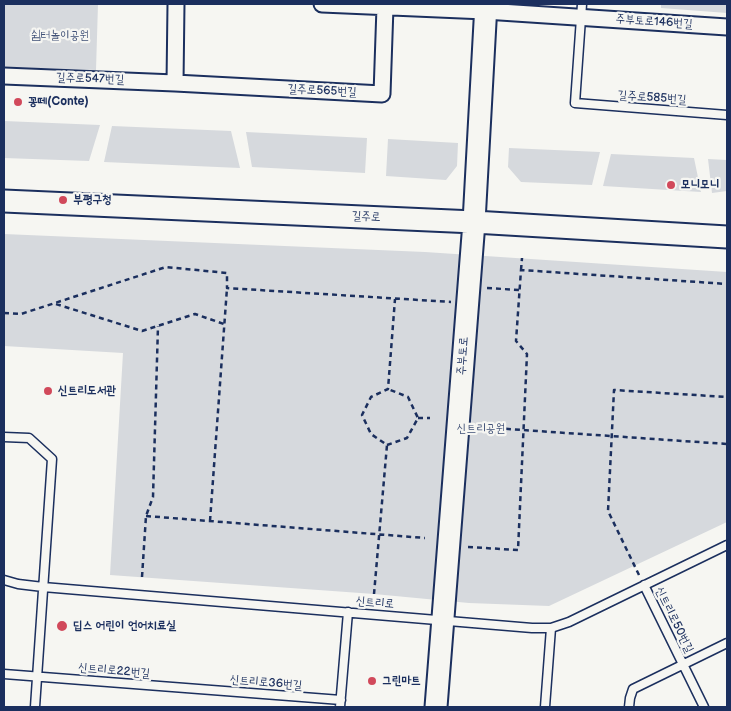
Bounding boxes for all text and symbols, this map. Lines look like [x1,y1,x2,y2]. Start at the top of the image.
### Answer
street label: 주부토로146번길 [615,12,693,32]
park label: 쉼터놀이공원 [31,29,89,43]
street label: 길주로547번길 [56,71,124,87]
street label: 길주로565번길 [287,82,357,100]
street label: 길주로585번길 [617,88,687,108]
place label: 꽁떼(Conte) [28,95,89,109]
marker: 꽁떼(Conte) [12,96,24,108]
place label: 모니모니 [681,178,720,192]
marker: 모니모니 [665,179,677,191]
place label: 부평구청 [73,193,112,207]
marker: 부평구청 [57,194,69,206]
street label: 길주로 [351,209,381,225]
street label: 주부토로 [454,336,472,376]
place label: 신트리도서관 [58,384,116,398]
marker: 신트리도서관 [42,385,54,397]
park label: 신트리공원 [457,422,505,436]
street label: 신트리로50번길 [652,585,696,655]
street label: 신트리로 [355,594,395,612]
marker: 딥스 어린이 언어치료실 [55,619,69,633]
place label: 딥스 어린이 언어치료실 [73,619,176,633]
street label: 신트리로22번길 [77,661,151,681]
street label: 신트리로36번길 [229,673,303,693]
place label: 그린마트 [382,674,421,688]
marker: 그린마트 [366,675,378,687]

